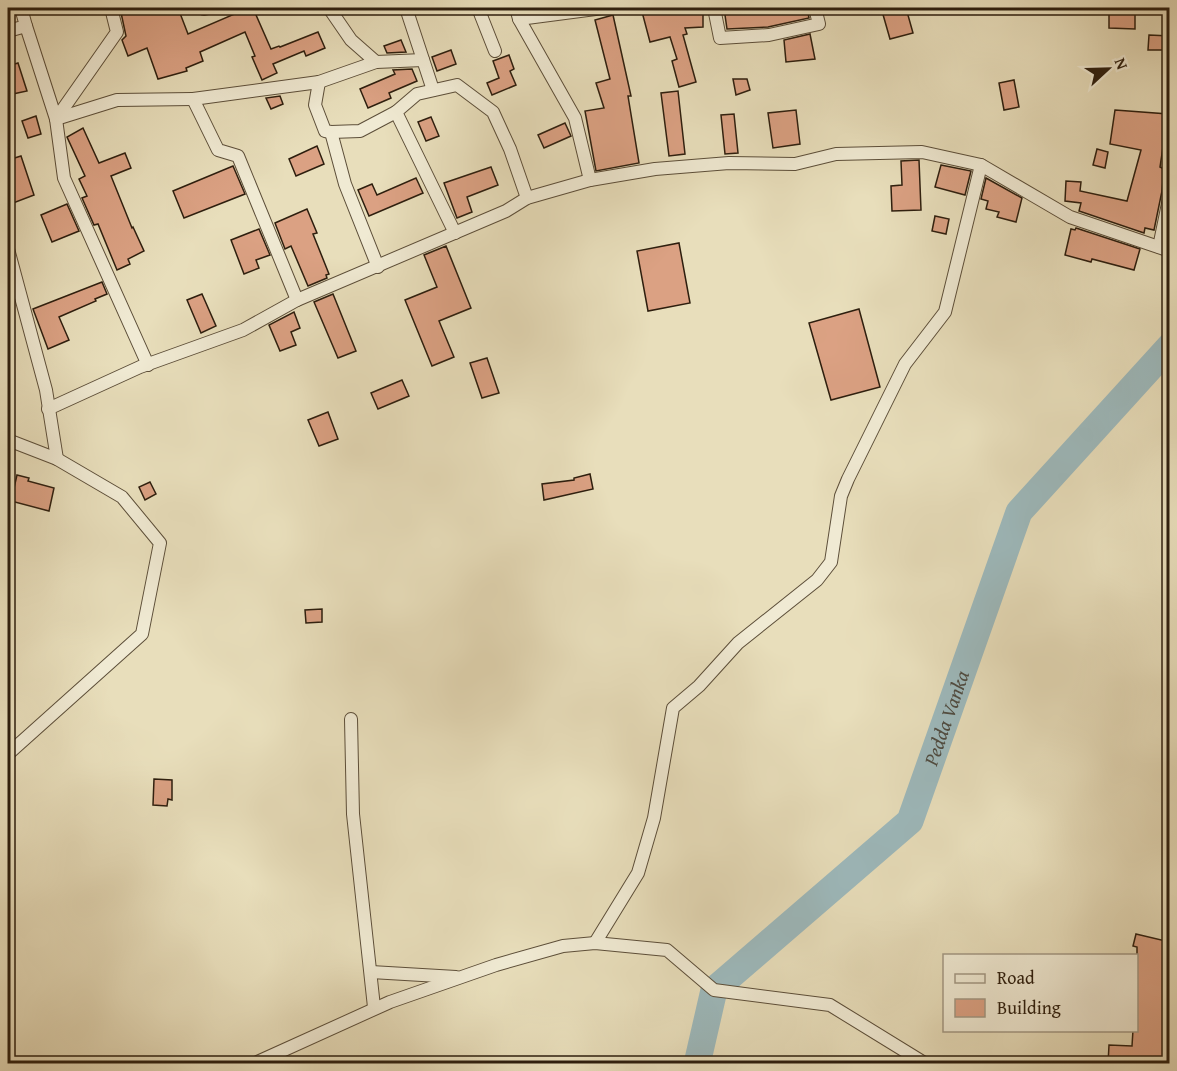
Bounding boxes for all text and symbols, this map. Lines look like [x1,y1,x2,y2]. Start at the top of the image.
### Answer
north arrow [1078,39,1138,99]
text: N [1109,54,1135,73]
water label: Pedda Vanka [915,666,976,770]
legend [943,954,1138,1032]
text: Road [997,964,1035,991]
text: Building [997,994,1061,1021]

